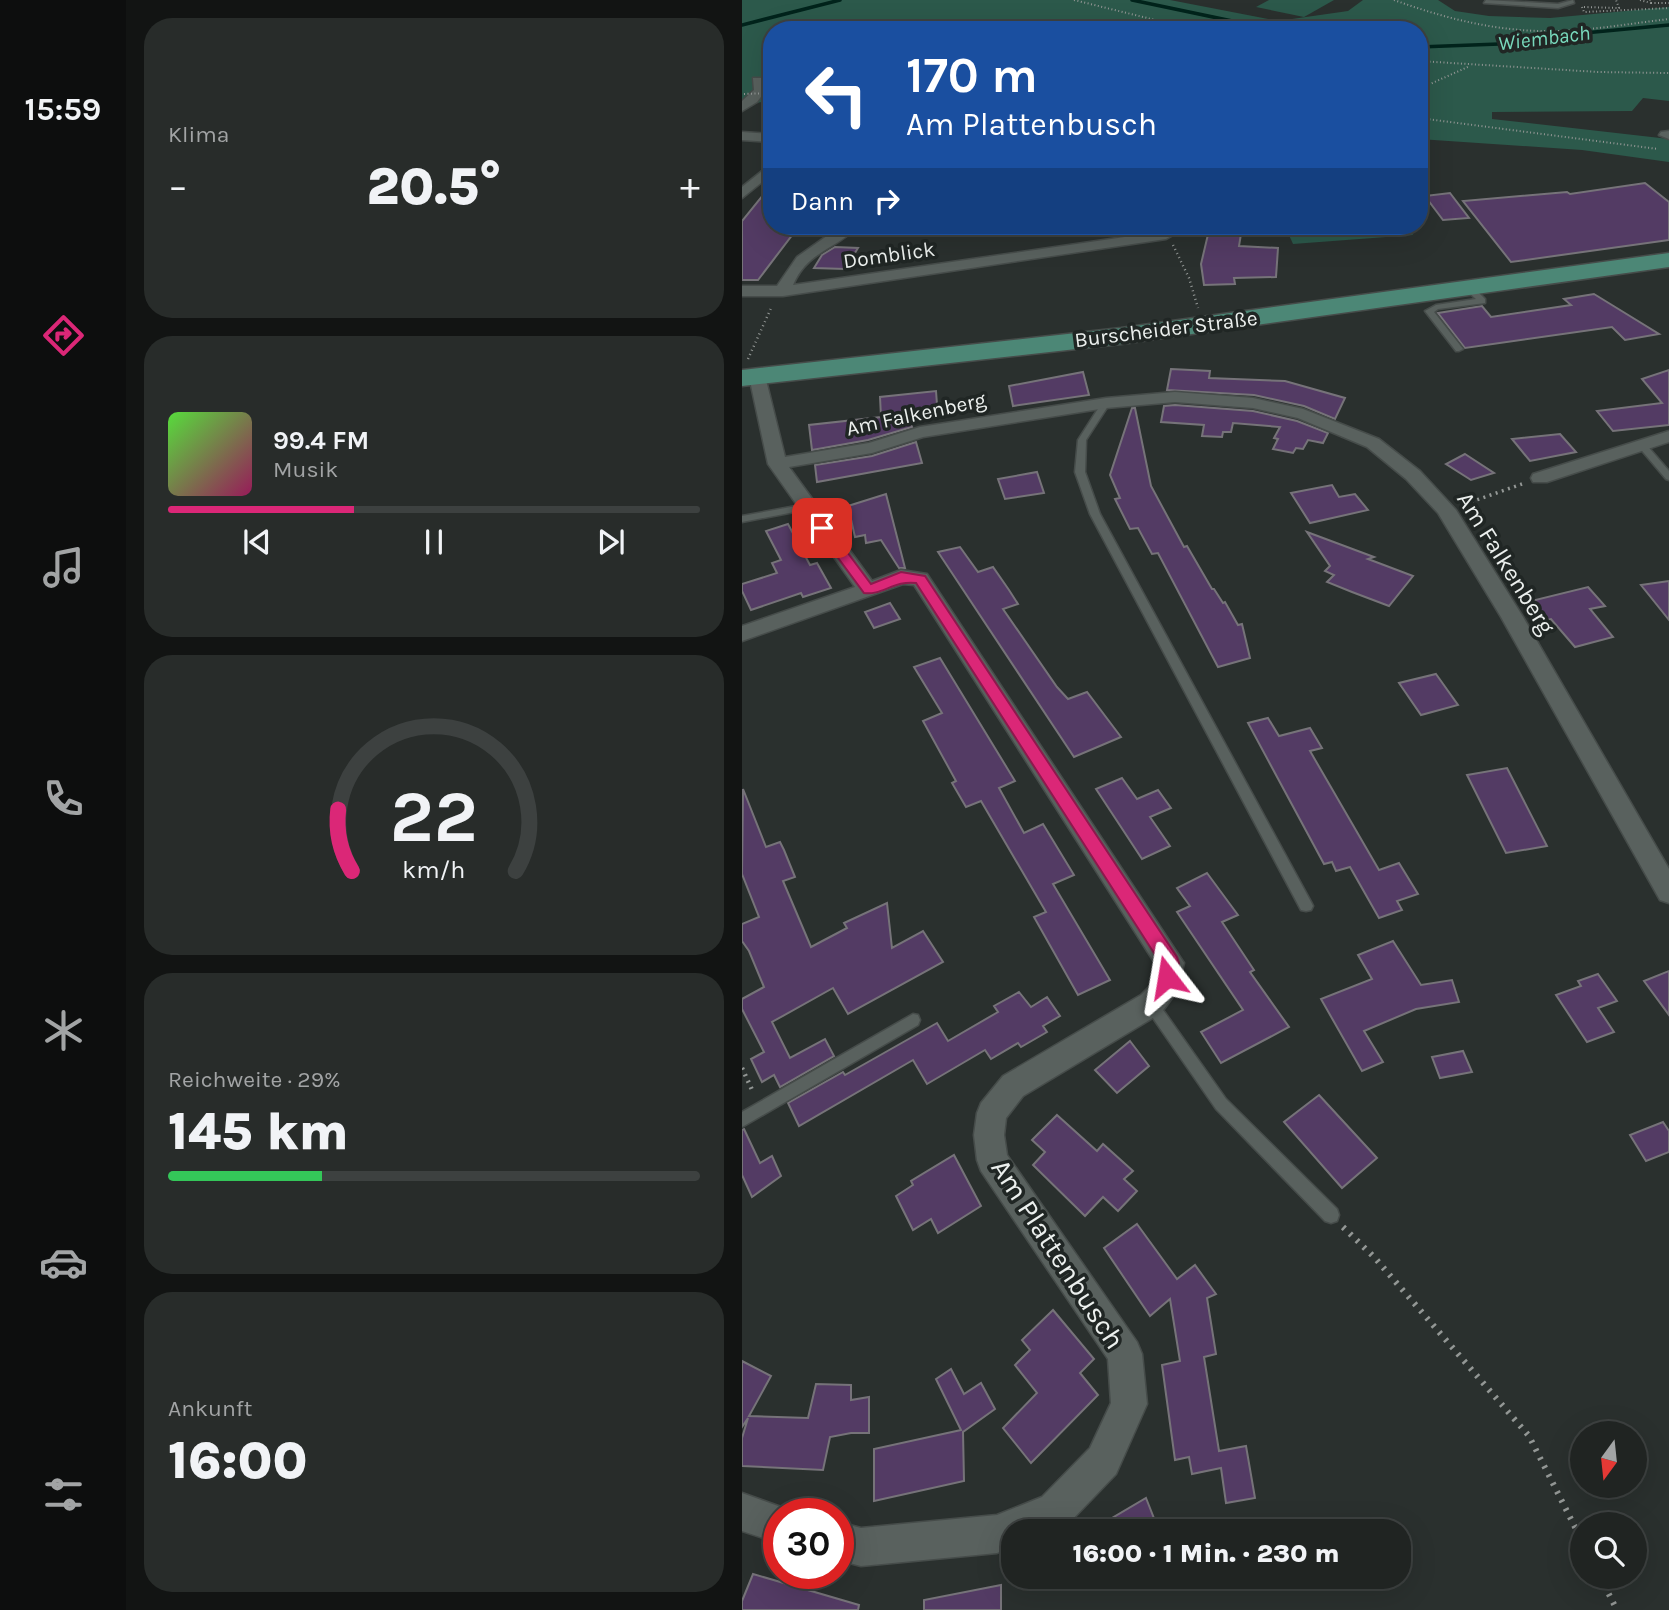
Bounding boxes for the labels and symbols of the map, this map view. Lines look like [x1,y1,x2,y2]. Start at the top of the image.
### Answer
water label: Wiembach [1497,20,1591,56]
street label: Domblick [842,237,937,273]
street label: Burscheider Straße [1073,306,1259,352]
street label: Am Falkenberg [844,387,988,441]
street label: Am Falkenberg [1451,487,1561,640]
pin [792,498,852,558]
position arrow [1130,940,1204,1014]
street label: Am Plattenbusch [984,1153,1132,1355]
north arrow [1570,1421,1647,1498]
speed limit sign: 30 [763,1498,854,1589]

